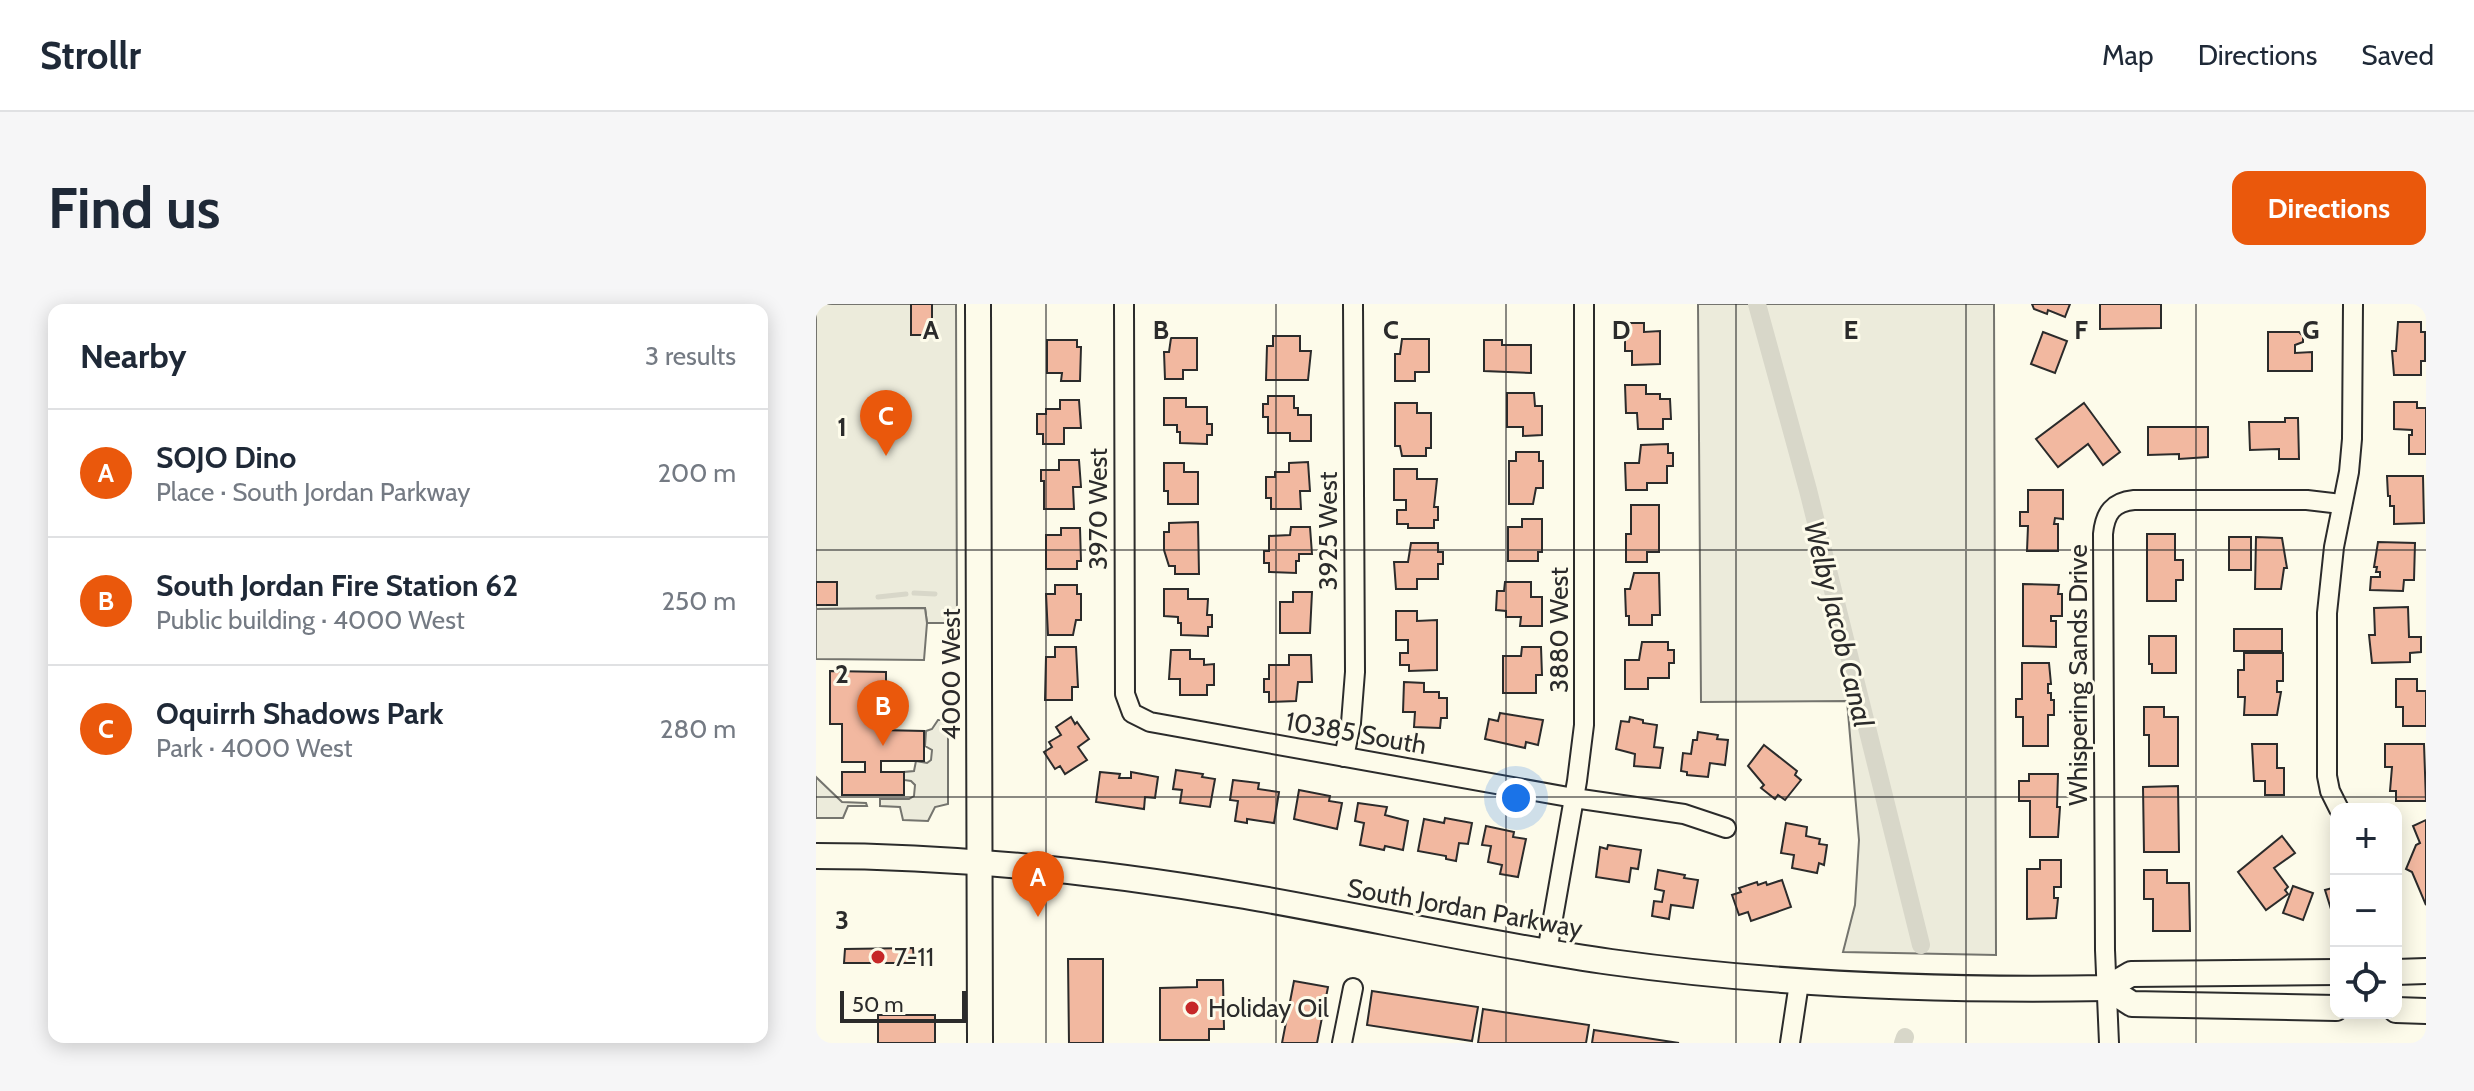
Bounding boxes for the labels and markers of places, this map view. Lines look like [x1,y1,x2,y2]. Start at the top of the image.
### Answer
pin: C [860,390,912,456]
pin: B [857,680,909,746]
pin: A [1012,851,1064,917]
place label: 7-11 [894,941,934,973]
marker: 7-11 [869,948,887,966]
place label: Holiday Oil [1208,992,1329,1024]
marker: Holiday Oil [1183,999,1201,1017]

